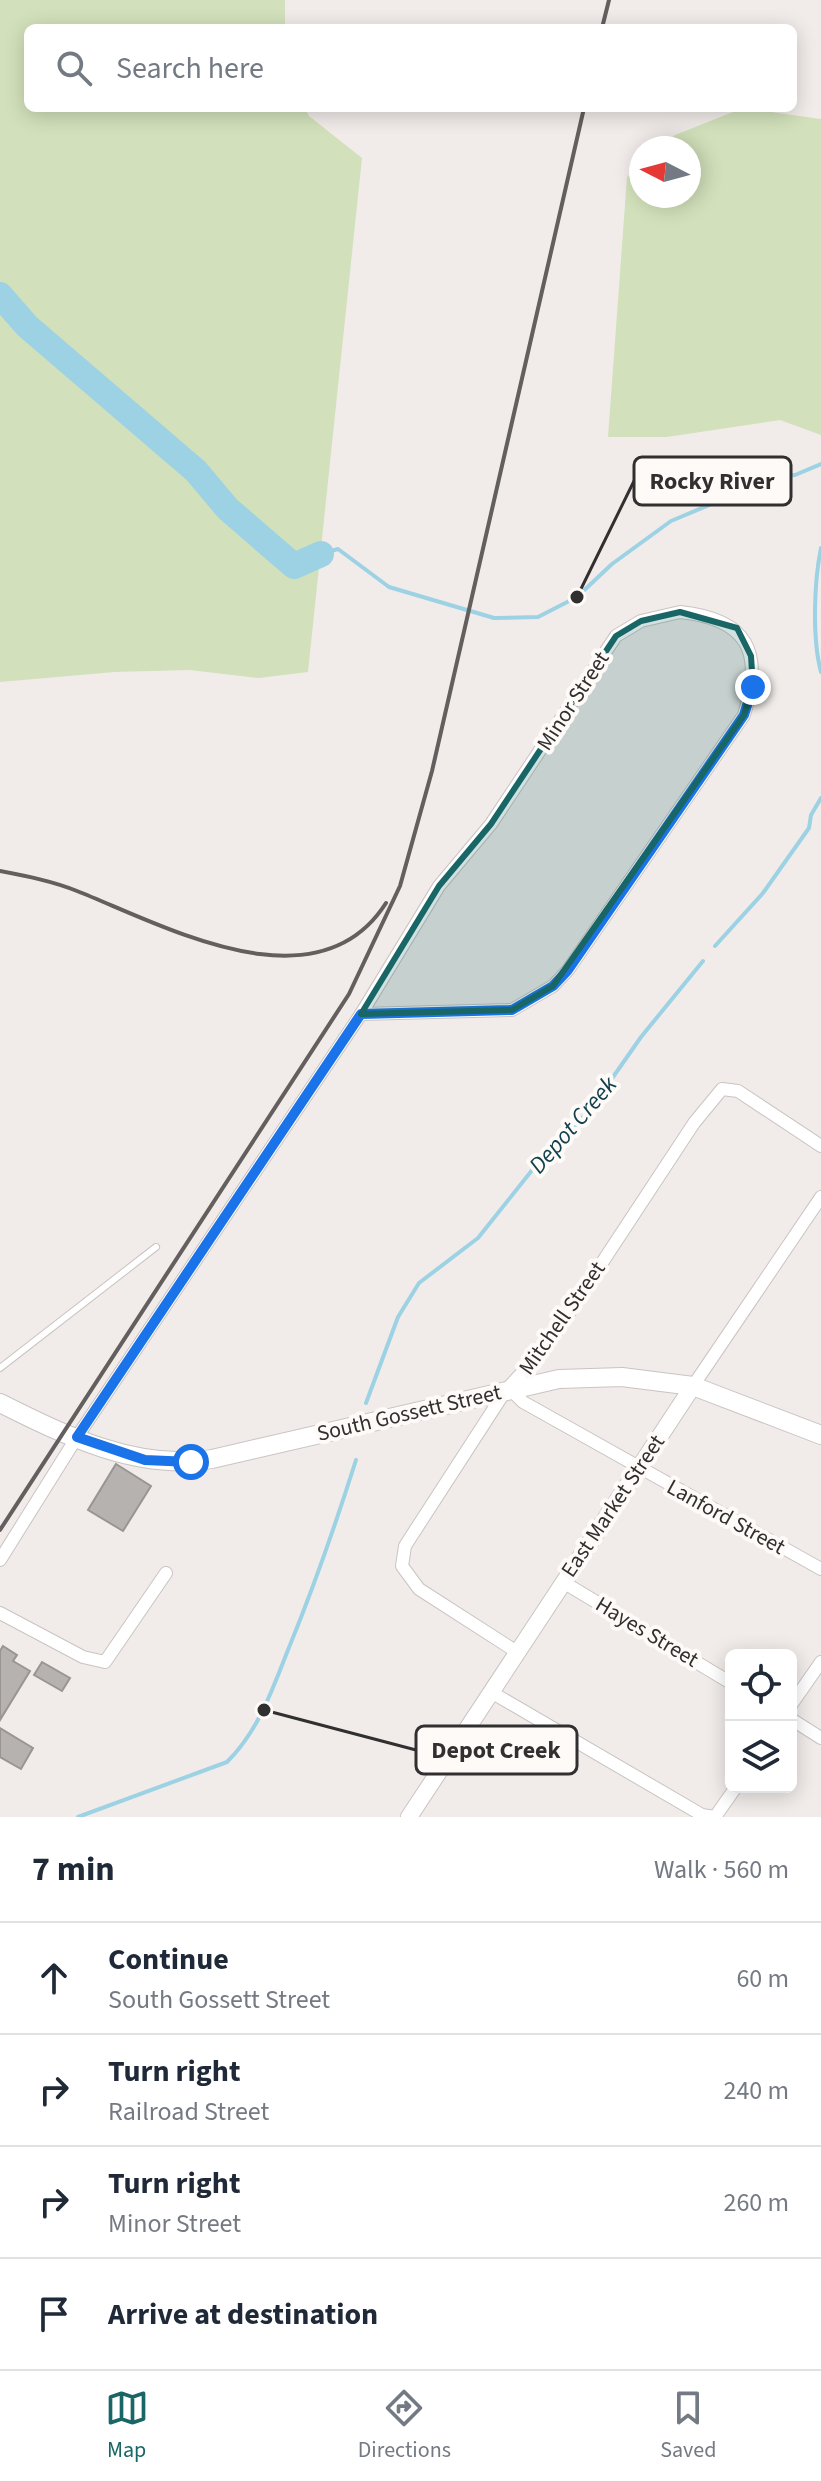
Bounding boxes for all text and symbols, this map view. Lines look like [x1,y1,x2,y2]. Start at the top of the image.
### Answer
search box [24,24,797,112]
icon: search [52,46,96,90]
text: Search here [116,47,264,90]
north arrow [629,136,701,208]
callout: Rocky River [634,457,791,505]
text: Rocky River [649,464,775,499]
street label: Minor Street [529,645,617,757]
route end [735,669,771,705]
water label: Depot Creek [521,1068,626,1181]
street label: Mitchell Street [511,1254,613,1381]
street label: South Gossett Street [314,1376,505,1450]
street label: East Market Street [553,1428,673,1584]
route start [173,1444,209,1480]
street label: Lanford Street [661,1471,792,1563]
street label: Hayes Street [589,1589,705,1676]
map controls [725,1649,797,1793]
button: locate [725,1649,797,1721]
button: layers [725,1721,797,1793]
callout: Depot Creek [416,1726,577,1774]
text: Depot Creek [431,1733,562,1768]
text: 7 min [32,1845,115,1894]
text: Walk · 560 m [654,1851,789,1888]
text: Continue [108,1938,229,1981]
icon: ahead [32,1956,76,2000]
text: 60 m [736,1960,789,1997]
text: South Gossett Street [108,1981,330,2018]
text: Turn right [108,2050,240,2093]
icon: right [32,2068,76,2112]
text: 240 m [723,2072,789,2109]
text: Railroad Street [108,2093,269,2130]
text: Turn right [108,2162,240,2205]
icon: right [32,2180,76,2224]
text: 260 m [723,2184,789,2221]
text: Minor Street [108,2205,241,2242]
icon: arrive [32,2292,76,2336]
text: Arrive at destination [108,2293,378,2336]
tab: Map [105,2386,149,2466]
tab: Directions [358,2386,451,2466]
tab: Saved [660,2386,716,2466]

